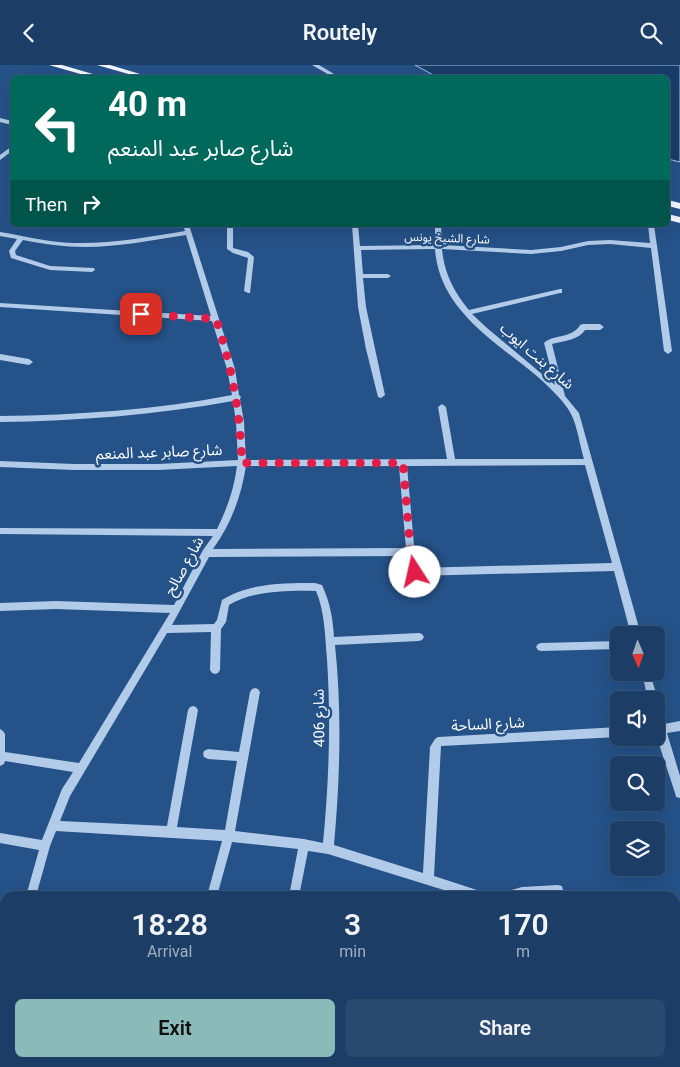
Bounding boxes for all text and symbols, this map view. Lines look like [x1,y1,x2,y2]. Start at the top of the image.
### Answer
icon: back [15,19,43,47]
icon: search [637,19,665,47]
text: Routely [303,20,377,45]
text: 40 m [108,84,187,125]
icon: left [25,95,90,160]
text: شارع صابر عبد المنعم [108,136,294,161]
icon: right [77,190,105,218]
text: Then [25,193,67,216]
street label: شارع الشيخ يونس [404,230,490,248]
pin [120,293,162,335]
icon: arrive [127,300,155,328]
street label: شارع بنت ايوب [494,319,578,395]
street label: شارع صابر عبد المنعم [95,441,223,466]
street label: شارع صالح [160,533,210,600]
position arrow [388,545,440,597]
north arrow [610,626,665,681]
map controls [610,626,665,876]
street label: شارع 406 [309,688,332,747]
button: sound [610,691,665,746]
street label: شارع الساحة [451,713,526,738]
button: search [610,756,665,811]
button: layers [610,821,665,876]
text: 18:28 [131,907,208,942]
text: 3 [344,907,361,942]
text: 170 [497,907,549,942]
text: Arrival [147,942,192,961]
text: min [339,942,366,961]
text: m [516,942,530,961]
button: Exit [15,999,335,1057]
button: Share [345,999,665,1057]

